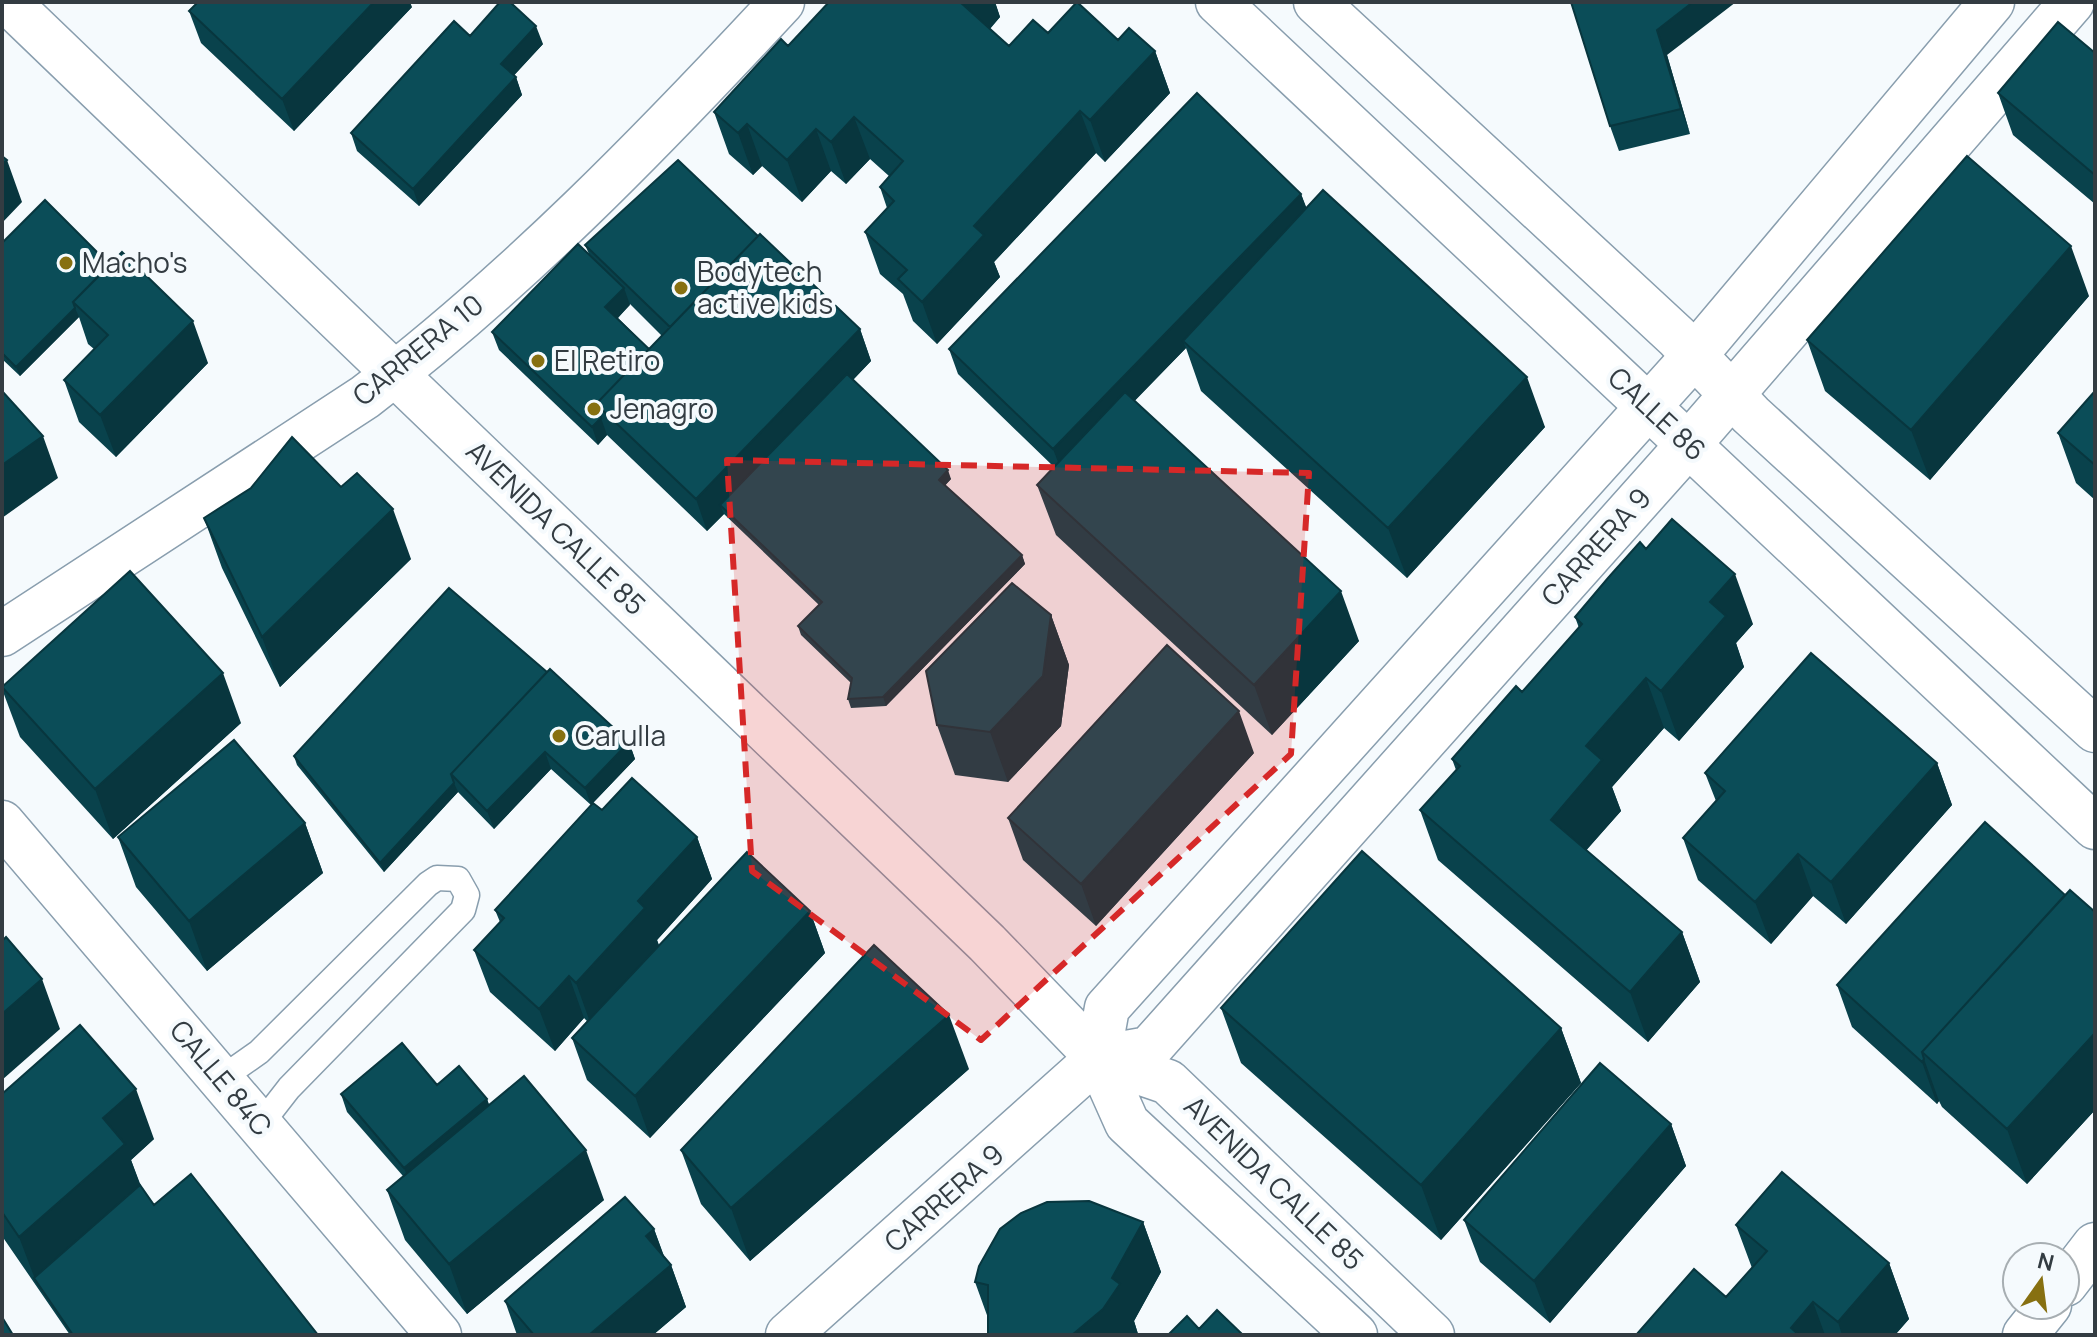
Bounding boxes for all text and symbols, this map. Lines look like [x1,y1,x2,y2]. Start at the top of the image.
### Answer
place label: Macho's [82,243,187,281]
place label: Bodytech active kids [697,252,833,322]
marker: Macho's [57,254,75,272]
marker: Bodytech active kids [672,279,690,297]
street label: CARRERA 10 [344,285,491,414]
place label: El Retiro [554,341,660,379]
marker: El Retiro [529,352,547,370]
street label: CALLE 86 [1600,358,1715,468]
place label: Jenagro [610,389,714,427]
marker: Jenagro [585,400,603,418]
street label: AVENIDA CALLE 85 [459,432,655,623]
street label: CARRERA 9 [1532,479,1659,614]
place label: Carulla [575,716,666,754]
marker: Carulla [550,727,568,745]
street label: CALLE 84C [162,1011,281,1143]
street label: AVENIDA CALLE 85 [1177,1087,1373,1278]
street label: CARRERA 9 [875,1135,1011,1260]
north arrow [2001,1241,2081,1321]
text: N [2035,1245,2057,1278]

